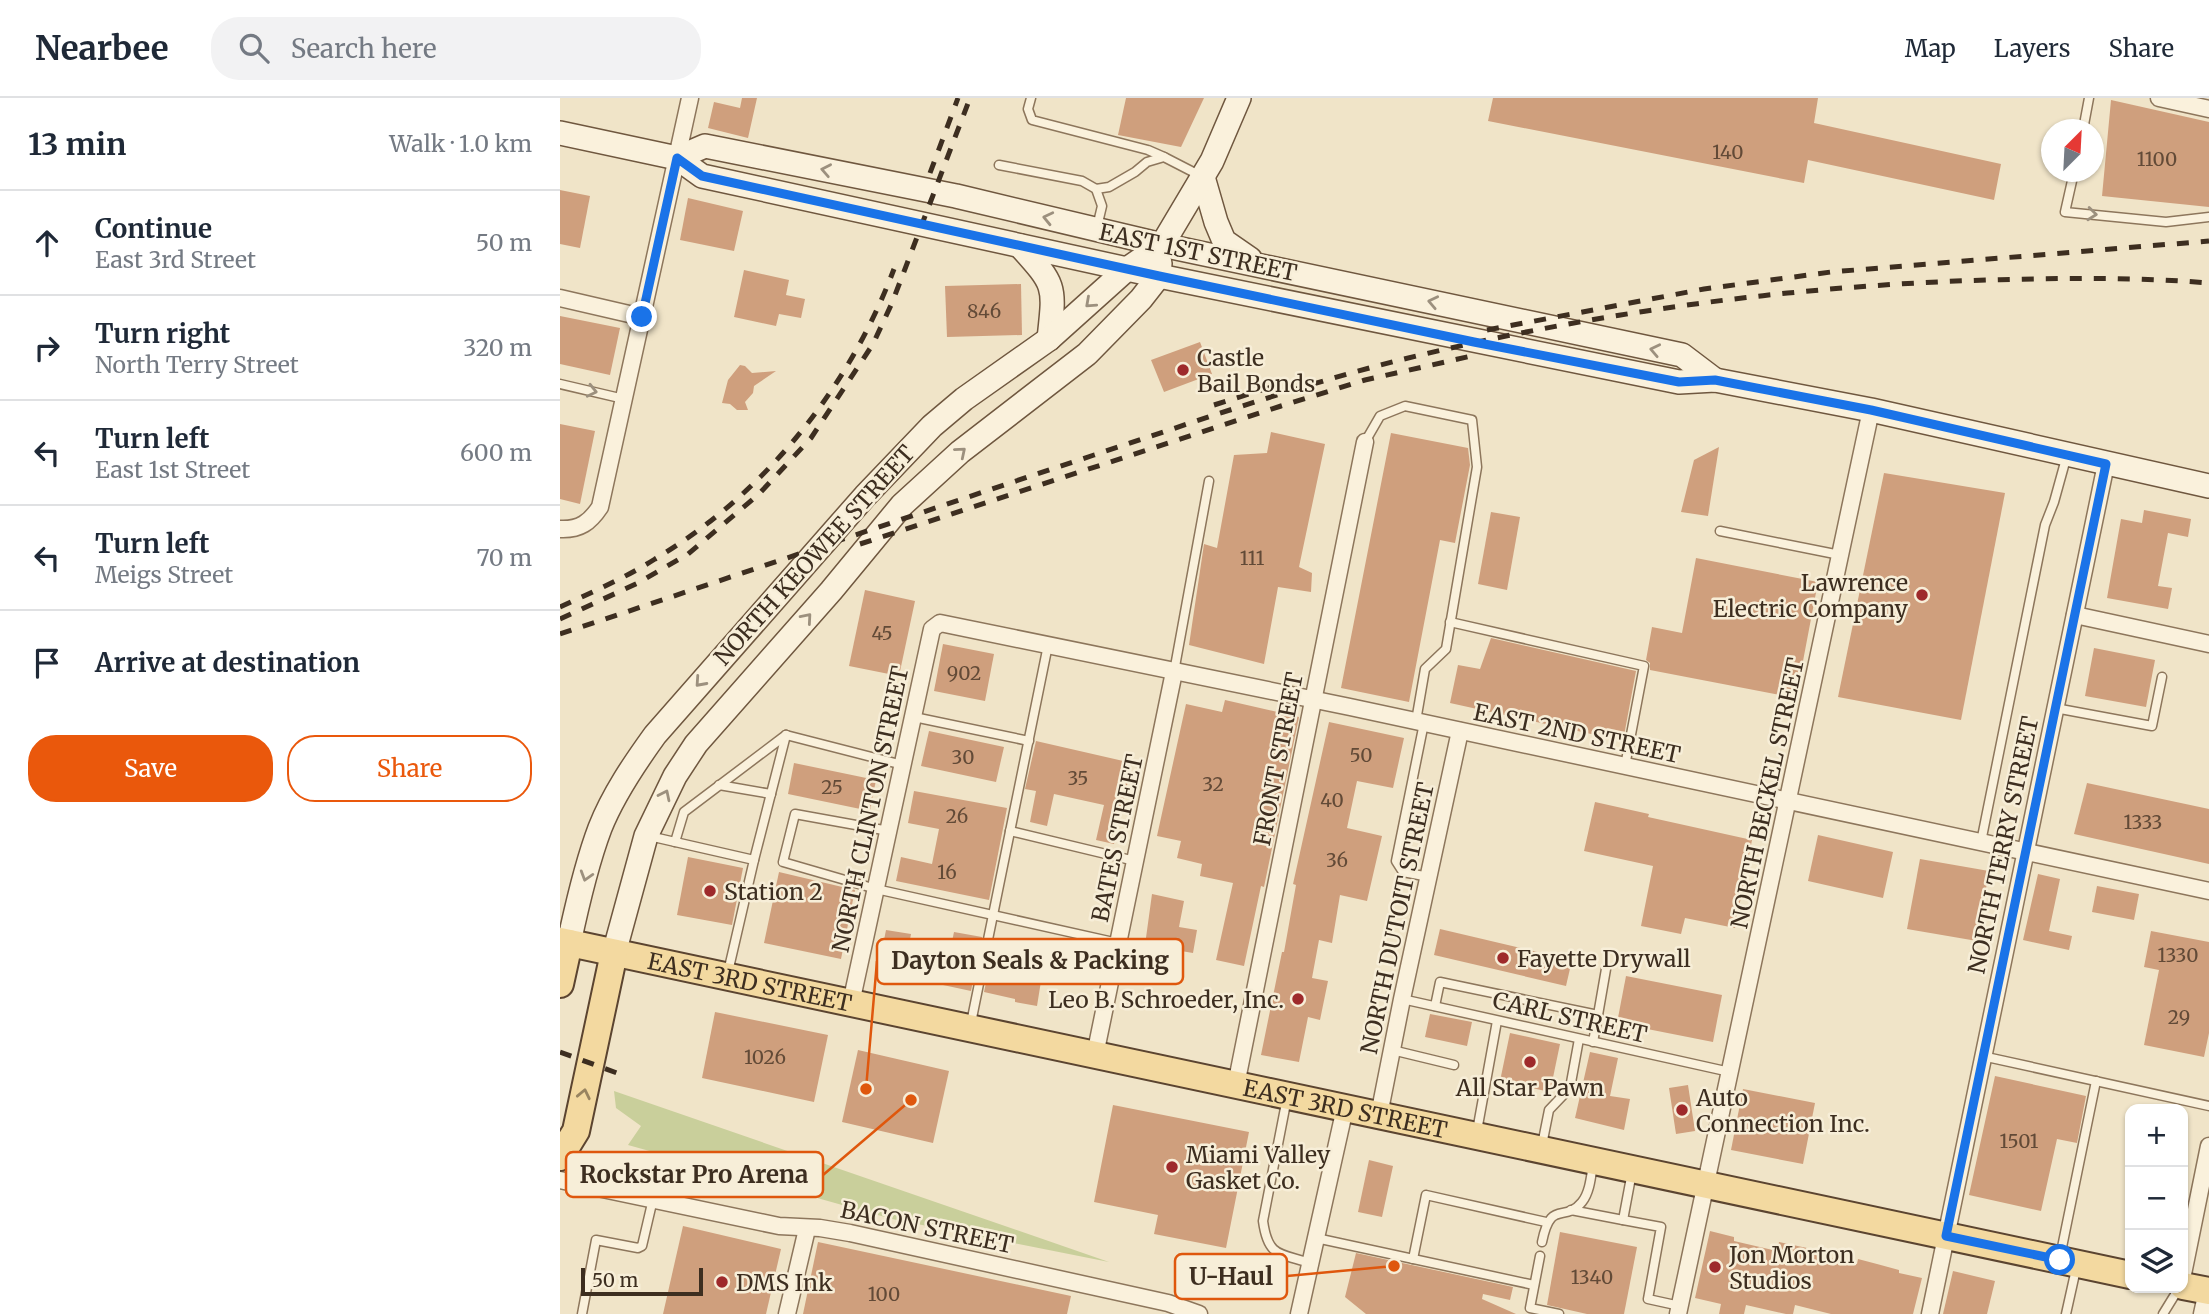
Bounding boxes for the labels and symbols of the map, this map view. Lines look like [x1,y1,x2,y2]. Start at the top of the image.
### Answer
north arrow [2041,119,2104,182]
house number: 140 [1712,140,1744,164]
house number: 1100 [2137,147,2177,171]
one-way arrow [820,163,832,178]
one-way arrow [2086,207,2098,222]
one-way arrow [1042,212,1054,226]
street label: EAST 1ST STREET [1096,217,1300,287]
one-way arrow [1085,295,1098,307]
one-way arrow [1427,296,1439,311]
house number: 846 [967,299,1001,323]
route end [626,301,657,332]
place label: Castle Bail Bonds [1197,343,1315,398]
one-way arrow [1649,343,1661,358]
marker: Castle Bail Bonds [1175,362,1191,378]
one-way arrow [586,383,598,398]
street label: NORTH KEOWEE STREET [708,439,920,671]
one-way arrow [954,447,966,460]
house number: 111 [1240,546,1265,570]
place label: Lawrence Electric Company [1713,568,1909,623]
marker: Lawrence Electric Company [1914,587,1930,603]
one-way arrow [799,613,811,626]
house number: 45 [871,621,893,645]
street label: NORTH BECKEL STREET [1724,655,1810,931]
house number: 902 [947,661,981,685]
street label: NORTH CLINTON STREET [825,663,915,955]
street label: FRONT STREET [1247,670,1309,848]
one-way arrow [696,674,708,687]
street label: EAST 2ND STREET [1471,697,1683,769]
street label: NORTH TERRY STREET [1962,714,2044,976]
house number: 50 [1349,743,1373,767]
house number: 30 [952,745,974,769]
street label: BATES STREET [1085,751,1149,925]
house number: 35 [1068,766,1088,790]
house number: 32 [1202,772,1224,796]
house number: 25 [821,775,843,799]
street label: NORTH DUTOIT STREET [1354,779,1440,1057]
house number: 40 [1320,788,1344,812]
one-way arrow [657,790,671,802]
house number: 26 [946,804,968,828]
house number: 1333 [2124,810,2162,834]
house number: 36 [1326,848,1348,872]
house number: 16 [937,860,957,884]
one-way arrow [580,870,595,882]
place label: Station 2 [724,877,823,906]
marker: Station 2 [702,883,718,899]
callout: Dayton Seals & Packing [877,939,1183,984]
house number: 1330 [2158,943,2198,967]
place label: Fayette Drywall [1517,944,1691,973]
text: Dayton Seals & Packing [891,945,1169,976]
street label: EAST 3RD STREET [645,946,854,1017]
marker: Fayette Drywall [1495,950,1511,966]
place label: Leo B. Schroeder, Inc. [1048,985,1284,1014]
street label: CARL STREET [1490,985,1650,1049]
marker: Leo B. Schroeder, Inc. [1290,991,1306,1007]
house number: 29 [2168,1005,2190,1029]
house number: 1026 [744,1045,786,1069]
marker: All Star Pawn [1522,1054,1538,1070]
street label: EAST 3RD STREET [1241,1072,1450,1144]
place label: All Star Pawn [1455,1073,1604,1102]
place label: Auto Connection Inc. [1695,1083,1870,1138]
one-way arrow [576,1088,591,1100]
marker: Auto Connection Inc. [1674,1102,1690,1118]
house number: 1501 [2000,1129,2039,1153]
place label: Miami Valley Gasket Co. [1186,1140,1331,1195]
callout: Rockstar Pro Arena [566,1152,823,1197]
text: Rockstar Pro Arena [579,1159,809,1190]
marker: Miami Valley Gasket Co. [1164,1159,1180,1175]
street label: BACON STREET [838,1195,1016,1259]
place label: Jon Morton Studios [1728,1240,1854,1295]
route start [2044,1244,2075,1275]
callout: U-Haul [1175,1254,1287,1299]
marker: Jon Morton Studios [1707,1259,1723,1275]
text: U-Haul [1189,1261,1273,1292]
scale bar [581,1265,704,1297]
house number: 1340 [1571,1265,1613,1289]
place label: DMS Ink [736,1268,833,1297]
marker: DMS Ink [714,1274,730,1290]
house number: 100 [868,1282,900,1306]

